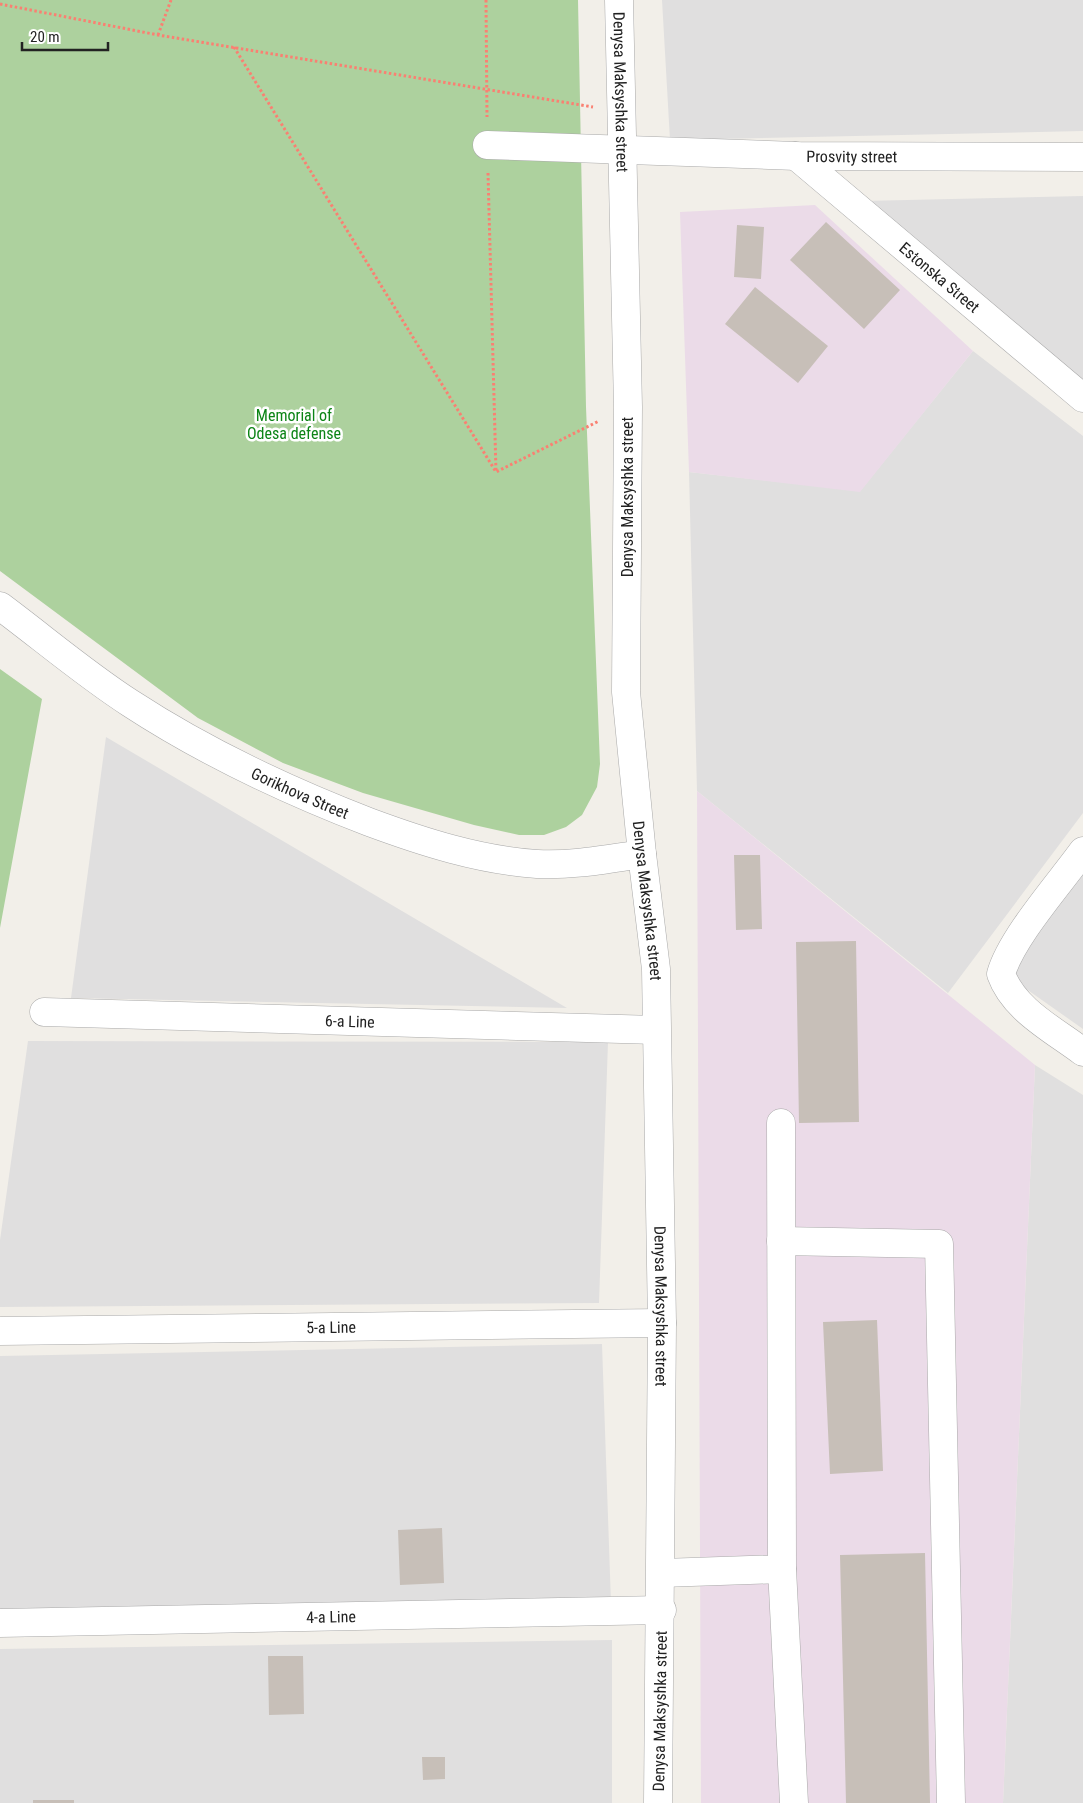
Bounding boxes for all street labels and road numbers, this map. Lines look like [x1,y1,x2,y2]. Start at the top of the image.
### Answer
street label: Denysa Maksyshka street [610,11,632,173]
street label: Prosvity street [806,147,898,166]
street label: Estonska Street [896,238,984,317]
street label: Denysa Maksyshka street [618,416,637,577]
street label: Gorikhova Street [248,763,352,823]
street label: Denysa Maksyshka street [629,820,666,981]
street label: 6-a Line [325,1011,375,1031]
street label: Denysa Maksyshka street [651,1226,672,1387]
street label: 5-a Line [306,1317,356,1337]
street label: 4-a Line [306,1607,356,1626]
street label: Denysa Maksyshka street [649,1630,671,1791]

